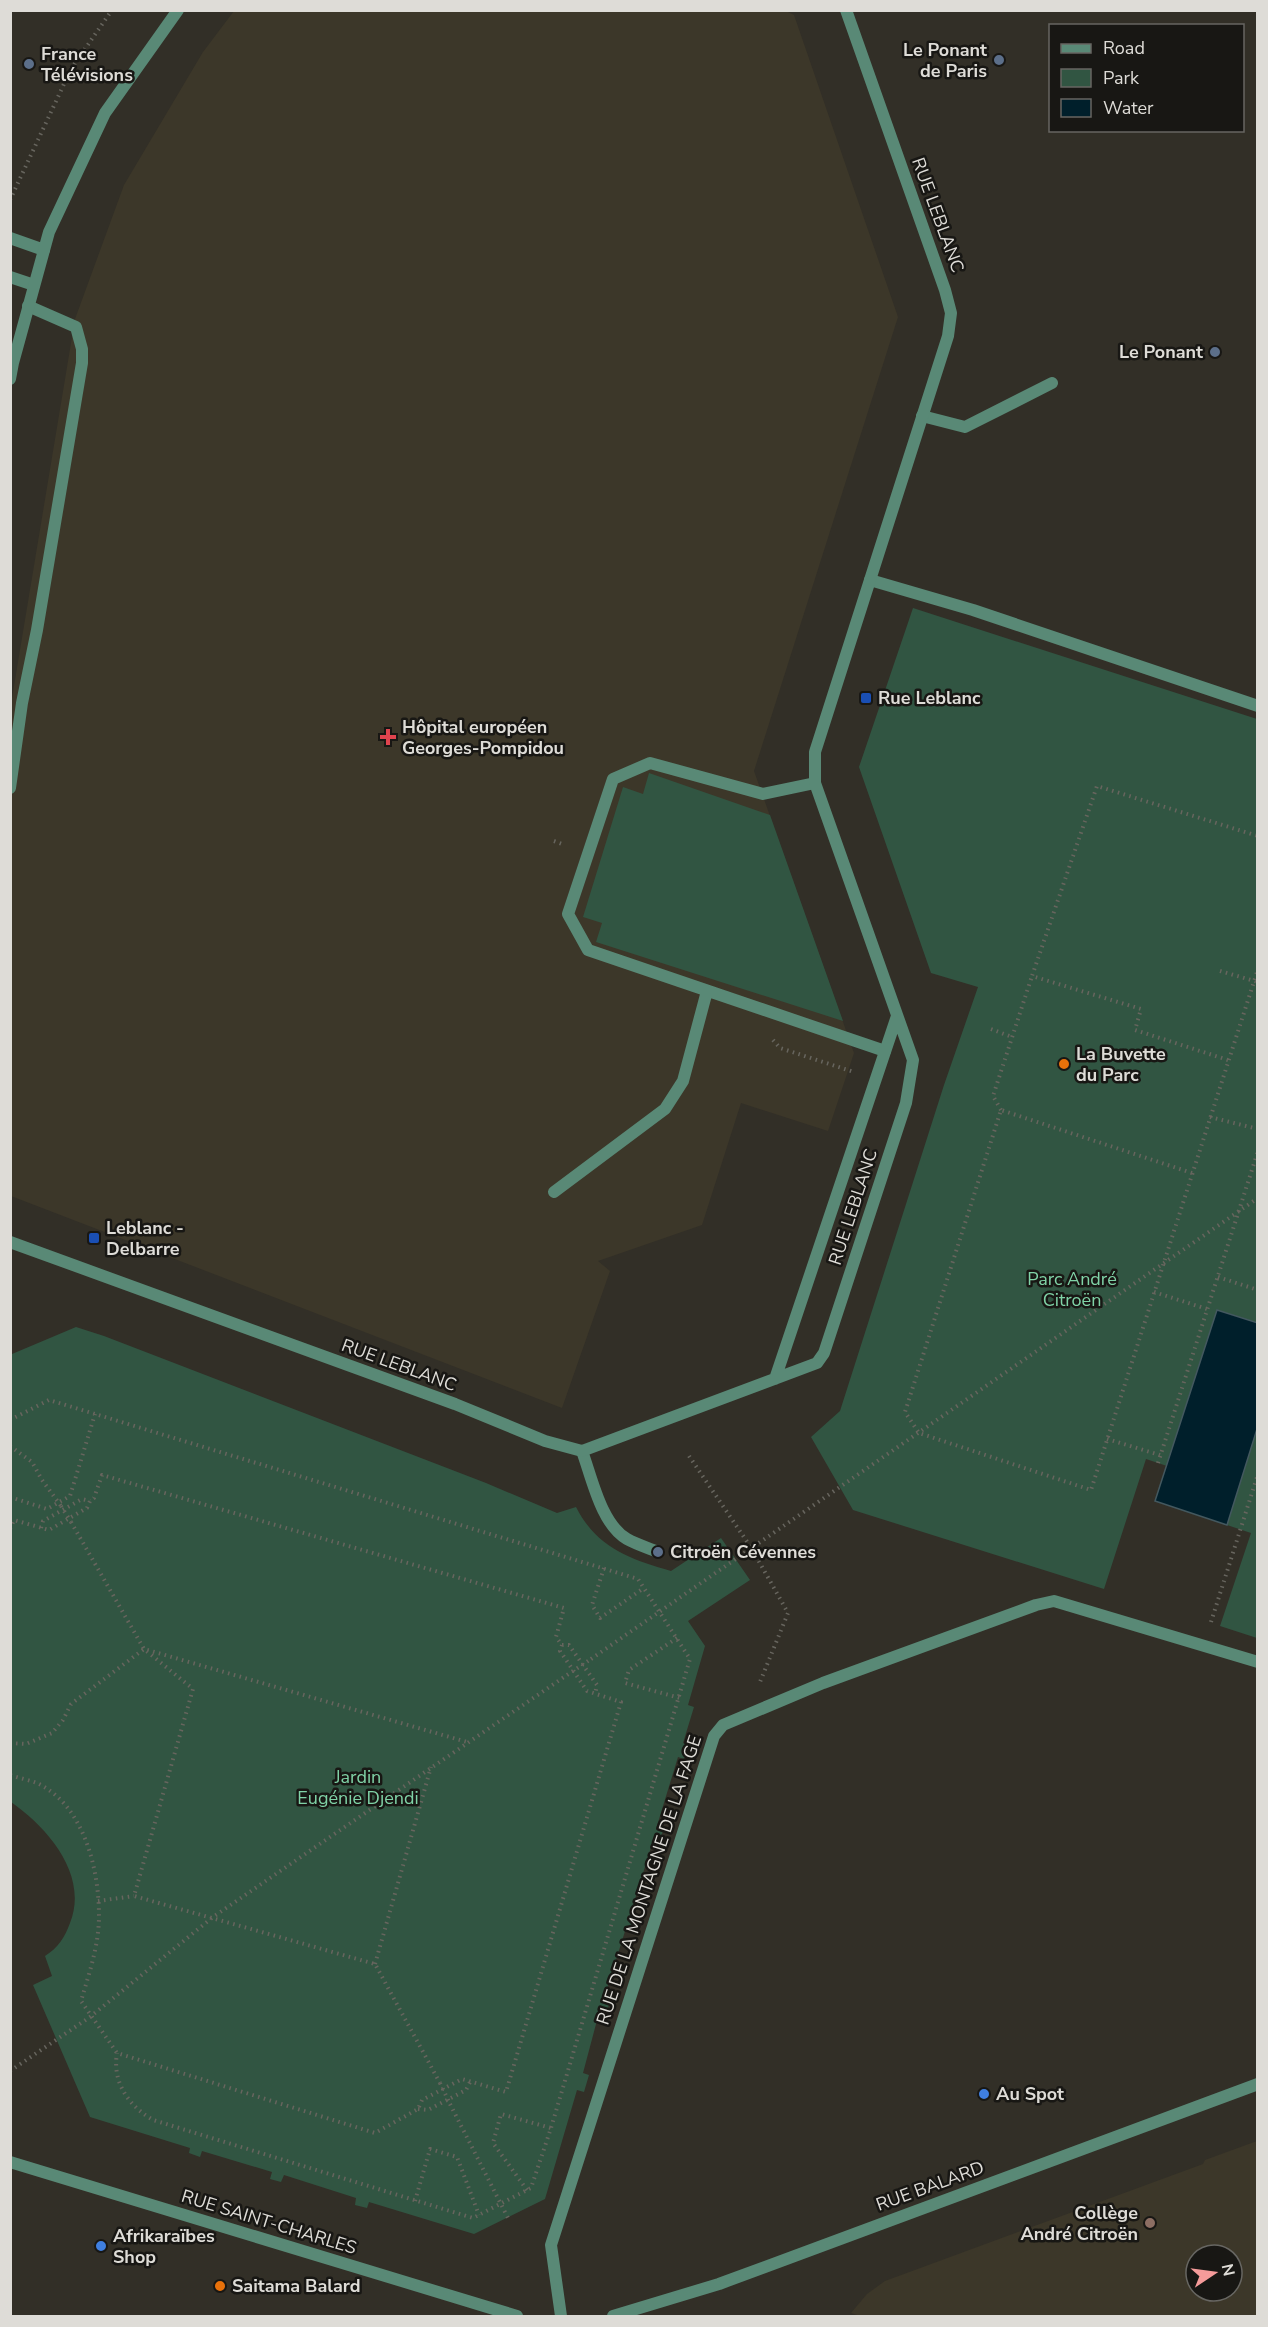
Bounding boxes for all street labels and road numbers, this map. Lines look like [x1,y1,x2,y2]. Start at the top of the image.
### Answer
street label: RUE LEBLANC [906,154,970,276]
street label: RUE LEBLANC [823,1146,883,1268]
street label: RUE LEBLANC [338,1333,460,1397]
street label: RUE DE LA MONTAGNE DE LA FAGE [591,1732,707,2028]
street label: RUE BALARD [873,2155,987,2217]
street label: RUE SAINT-CHARLES [178,2184,360,2260]

